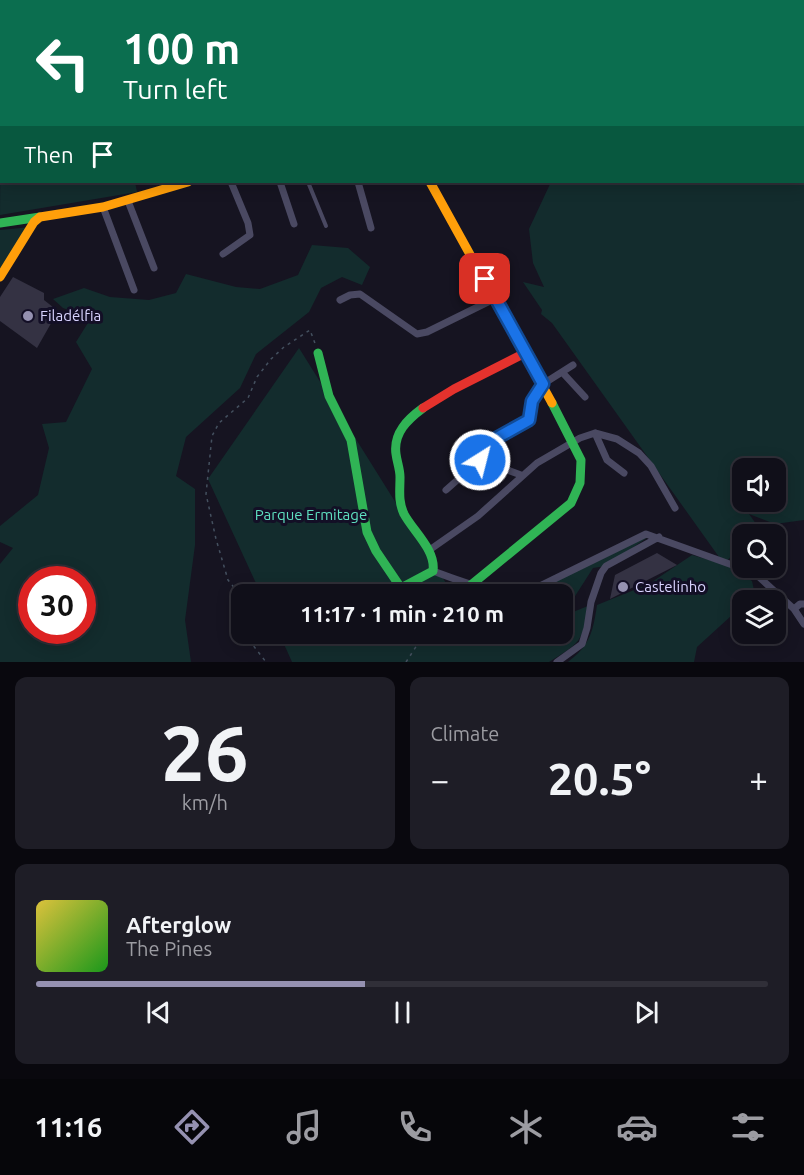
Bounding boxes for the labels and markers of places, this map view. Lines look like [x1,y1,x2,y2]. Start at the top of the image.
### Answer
pin [459,253,510,304]
place label: Filadélfia [40,307,101,324]
marker: Filadélfia [21,309,35,323]
place label: Castelinho [635,578,706,595]
marker: Castelinho [616,580,630,594]

